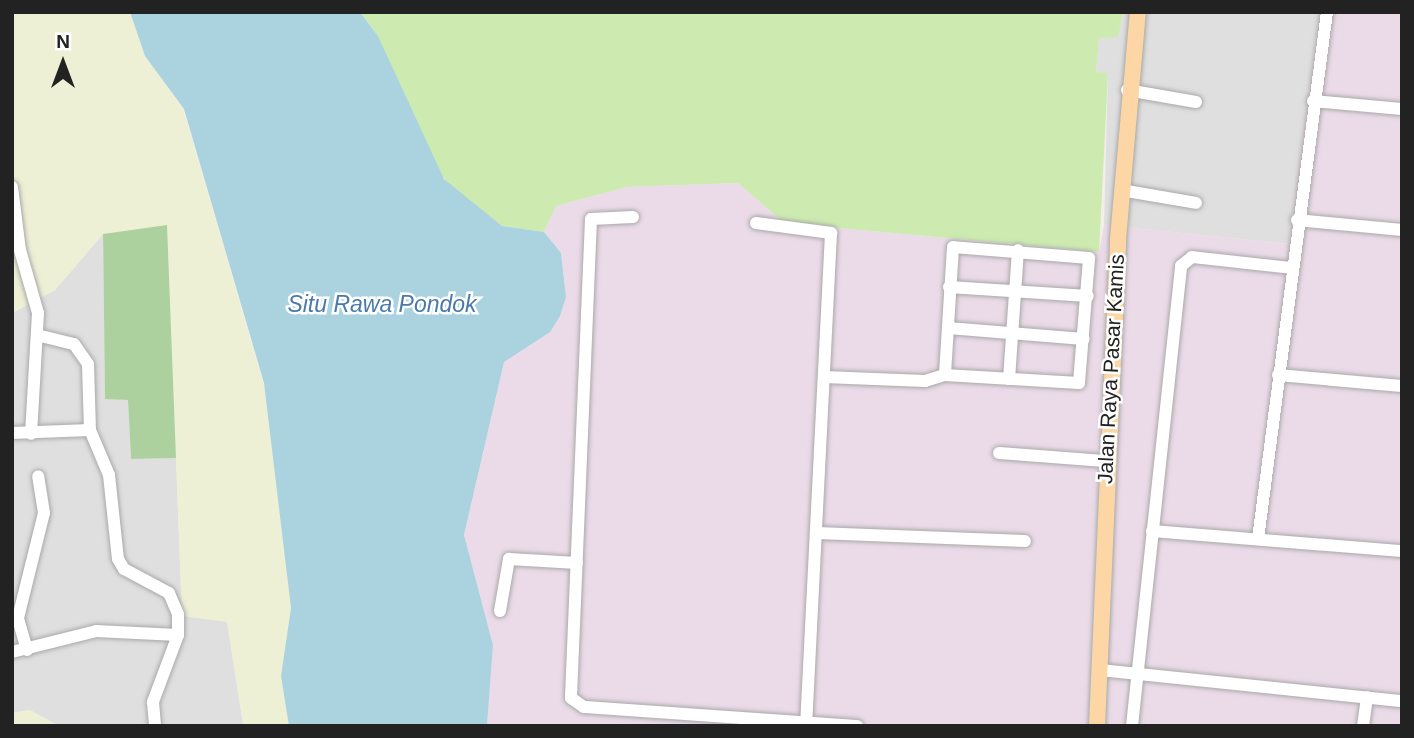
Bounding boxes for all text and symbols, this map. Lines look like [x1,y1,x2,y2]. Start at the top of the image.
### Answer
north arrow [28,28,98,98]
text: N [56,31,70,52]
street label: Jalan Raya Pasar Kamis [1092,254,1130,484]
water label: Situ Rawa Pondok [287,290,477,318]

